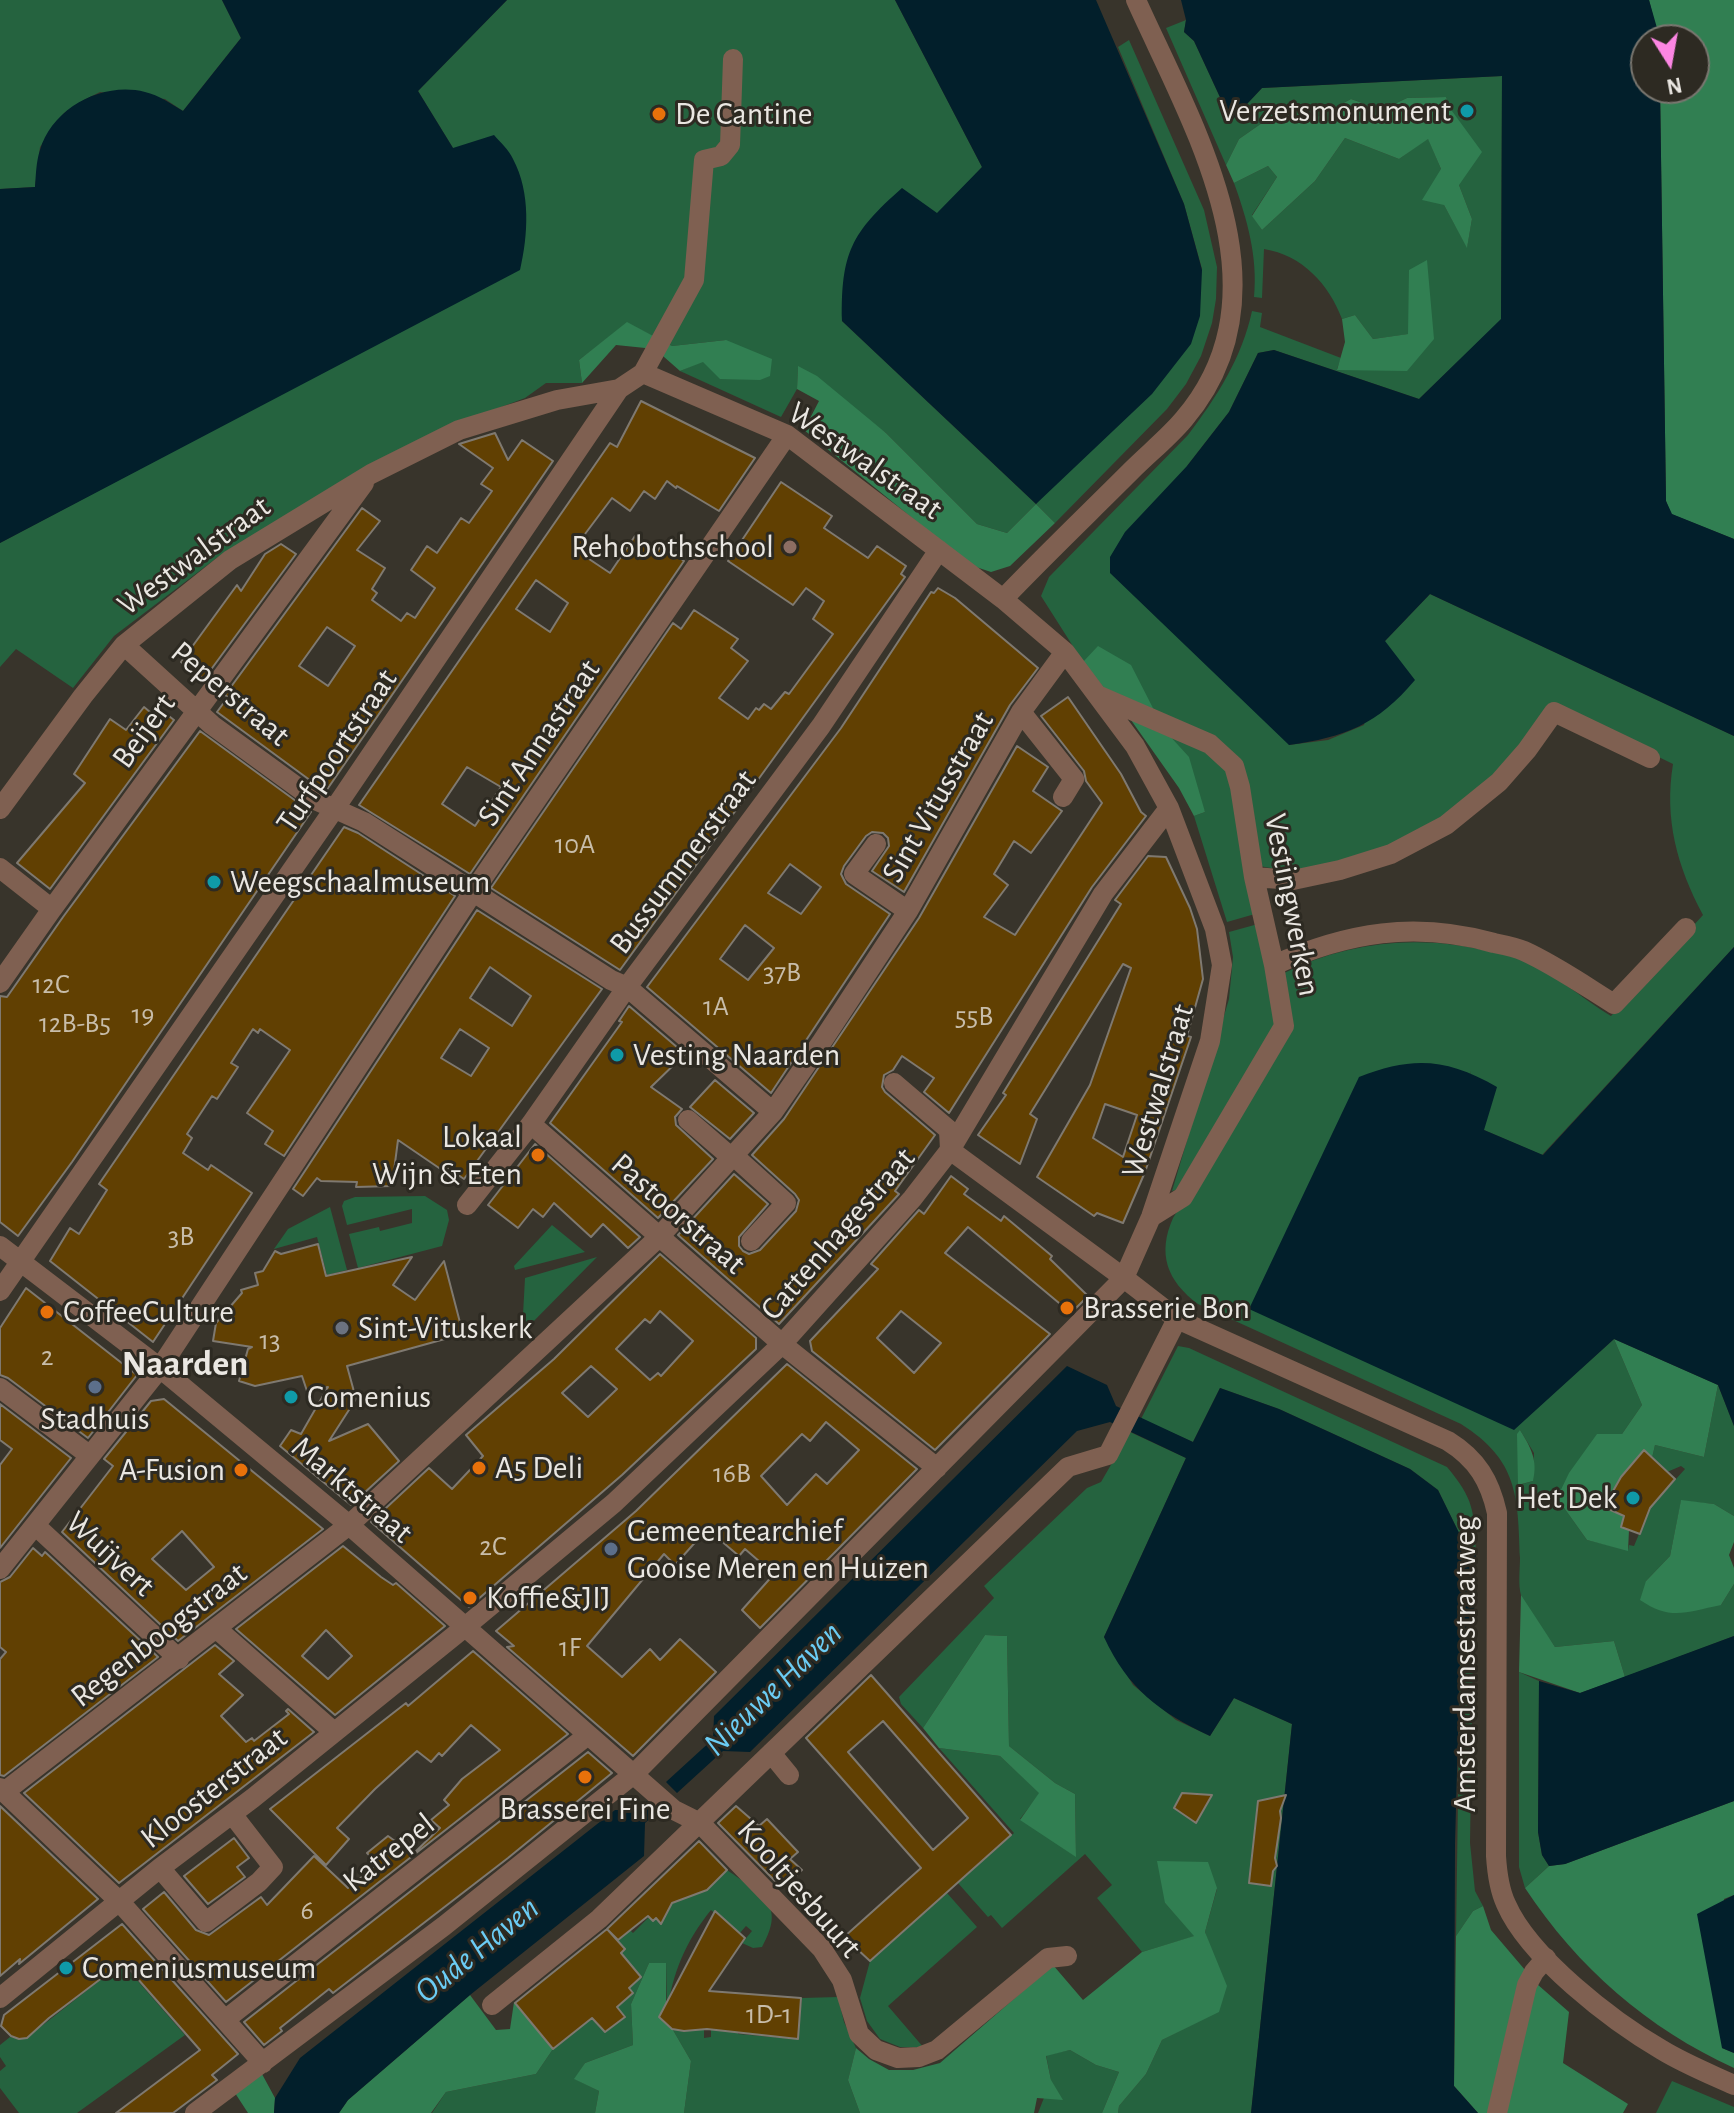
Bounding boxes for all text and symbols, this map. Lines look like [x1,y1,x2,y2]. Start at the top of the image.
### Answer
north arrow [1630,24,1710,104]
text: N [1665,73,1684,98]
place label: Verzetsmonument [1219,92,1451,130]
place label: De Cantine [675,95,813,133]
marker: Verzetsmonument [1458,102,1476,120]
marker: De Cantine [650,105,668,123]
street label: Westwalstraat [780,394,950,528]
street label: Westwalstraat [110,488,278,624]
place label: Rehobothschool [571,528,774,566]
marker: Rehobothschool [781,538,799,556]
street label: Peperstraat [163,633,297,755]
street label: Sint Annastraat [469,653,609,833]
street label: Turfpoortstraat [268,662,406,840]
street label: Beijert [104,686,184,776]
street label: Sint Vitusstraat [874,705,1002,889]
street label: Bussummerstraat [601,762,765,962]
street label: Vestingwerken [1256,811,1328,999]
house number: 10A [555,828,595,862]
place label: Weegschaalmuseum [230,863,490,901]
marker: Weegschaalmuseum [205,873,223,891]
house number: 37B [763,956,801,990]
house number: 12C [33,968,69,1002]
house number: 1A [703,990,729,1024]
house number: 19 [132,998,154,1032]
house number: 55B [955,1000,993,1034]
street label: Westwalstraat [1113,1000,1203,1182]
house number: 12B-B5 [39,1007,111,1041]
place label: Vesting Naarden [633,1036,840,1074]
marker: Vesting Naarden [608,1046,626,1064]
place label: Lokaal Wijn & Eten [372,1118,522,1193]
street label: Cattenhagestraat [753,1140,923,1328]
street label: Pastoorstraat [603,1145,753,1283]
marker: Lokaal Wijn & Eten [529,1146,547,1164]
house number: 3B [168,1220,194,1254]
place label: Brasserie Bon [1083,1289,1250,1327]
place label: CoffeeCulture [63,1293,234,1331]
marker: Brasserie Bon [1058,1299,1076,1317]
marker: CoffeeCulture [38,1303,56,1321]
place label: Sint-Vituskerk [358,1309,532,1347]
marker: Sint-Vituskerk [333,1319,351,1337]
house number: 13 [259,1324,281,1358]
house number: 2 [41,1340,53,1374]
district label: Naarden [122,1342,248,1386]
marker: Stadhuis [86,1378,104,1396]
place label: Comenius [307,1378,431,1416]
marker: Comenius [282,1388,300,1406]
place label: Stadhuis [40,1400,150,1438]
street label: Marktstraat [284,1428,420,1552]
place label: A5 Deli [495,1449,583,1487]
place label: A-Fusion [119,1451,225,1489]
house number: 16B [713,1457,751,1491]
marker: A5 Deli [470,1459,488,1477]
marker: A-Fusion [232,1461,250,1479]
place label: Het Dek [1515,1479,1617,1517]
marker: Het Dek [1624,1489,1642,1507]
street label: Wuijvert [57,1503,163,1605]
place label: Gemeentearchief Gooise Meren en Huizen [627,1512,929,1587]
street label: Amsterdamsestraatweg [1446,1516,1484,1812]
house number: 2C [479,1530,507,1564]
marker: Gemeentearchief Gooise Meren en Huizen [602,1540,620,1558]
street label: Regenboogstraat [63,1554,255,1716]
place label: Koffie&JIJ [486,1579,611,1617]
marker: Koffie&JIJ [461,1589,479,1607]
water label: Nieuwe Haven [695,1613,851,1765]
house number: 1F [559,1631,581,1665]
street label: Kloosterstraat [133,1719,295,1857]
marker: Brasserei Fine [576,1768,594,1786]
place label: Brasserei Fine [499,1790,671,1828]
street label: Katrepel [335,1805,443,1901]
street label: Kooltjesbuurt [729,1812,869,1966]
water label: Oude Haven [407,1888,547,2012]
house number: 6 [300,1894,314,1928]
place label: Comeniusmuseum [82,1949,316,1987]
marker: Comeniusmuseum [57,1959,75,1977]
house number: 1D-1 [746,1998,792,2032]

